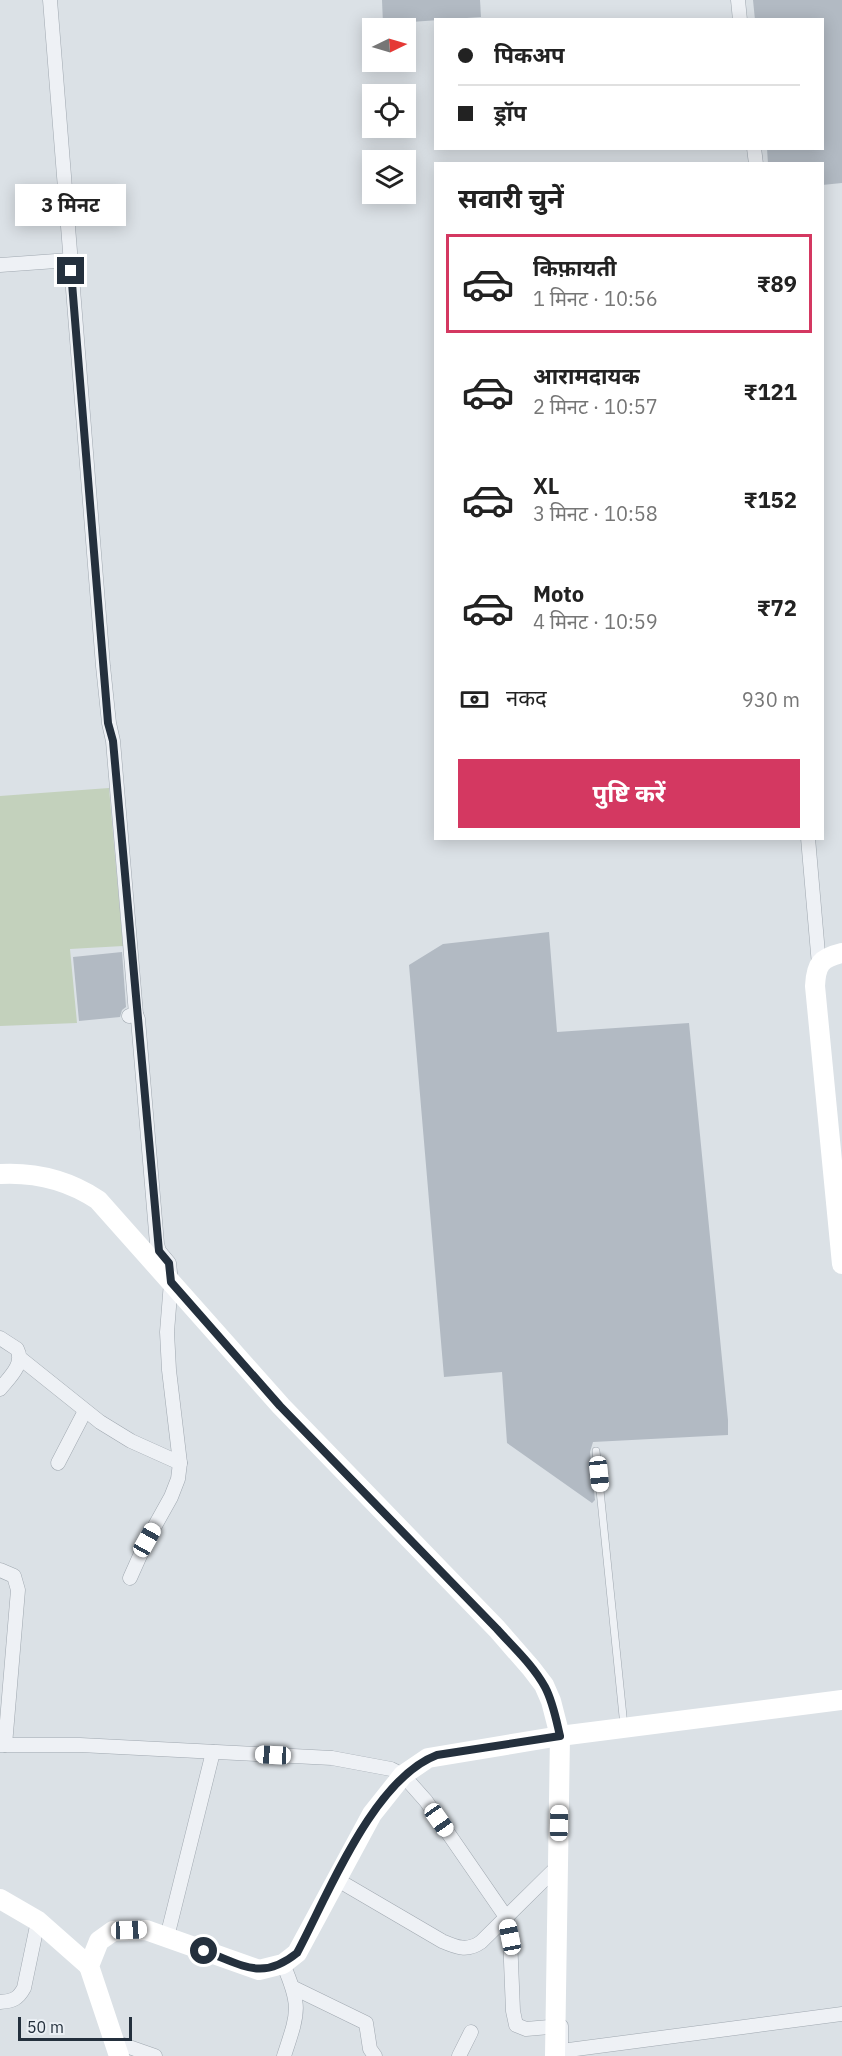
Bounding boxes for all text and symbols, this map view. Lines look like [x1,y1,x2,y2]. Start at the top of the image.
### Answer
north arrow [362,18,416,72]
map controls [362,18,416,204]
text: पिकअप [494,40,565,69]
button: locate [362,84,416,138]
text: ड्रॉप [494,98,527,127]
button: layers [362,150,416,204]
text: सवारी चुनें [458,180,564,215]
callout: 3 मिनट [16,184,127,226]
text: 3 मिनट [41,191,100,218]
text: किफ़ायती [533,253,617,282]
route end [57,257,84,284]
icon: car [461,257,515,311]
text: ₹89 [757,269,797,298]
text: 1 मिनट · 10:56 [533,285,658,312]
text: आरामदायक [533,361,640,390]
icon: car [461,365,515,419]
text: ₹121 [744,377,797,406]
text: 2 मिनट · 10:57 [533,393,658,420]
text: XL [533,471,559,500]
icon: car [461,473,515,527]
text: ₹152 [744,485,797,514]
text: 3 मिनट · 10:58 [533,500,658,527]
text: Moto [533,579,584,608]
icon: car [461,581,515,635]
text: ₹72 [757,593,797,622]
text: 4 मिनट · 10:59 [533,608,658,635]
icon: cash [458,683,491,716]
text: नकद [506,683,547,712]
text: 930 m [742,686,800,713]
button: पुष्टि करें [458,759,800,828]
car [588,1455,610,1493]
car [130,1520,164,1560]
car [255,1745,291,1765]
car [421,1800,457,1840]
car [550,1805,568,1841]
car [498,1918,522,1956]
car [111,1920,147,1940]
route start [190,1937,217,1964]
scale bar [18,2014,132,2042]
text: 50 m [27,2017,64,2037]

